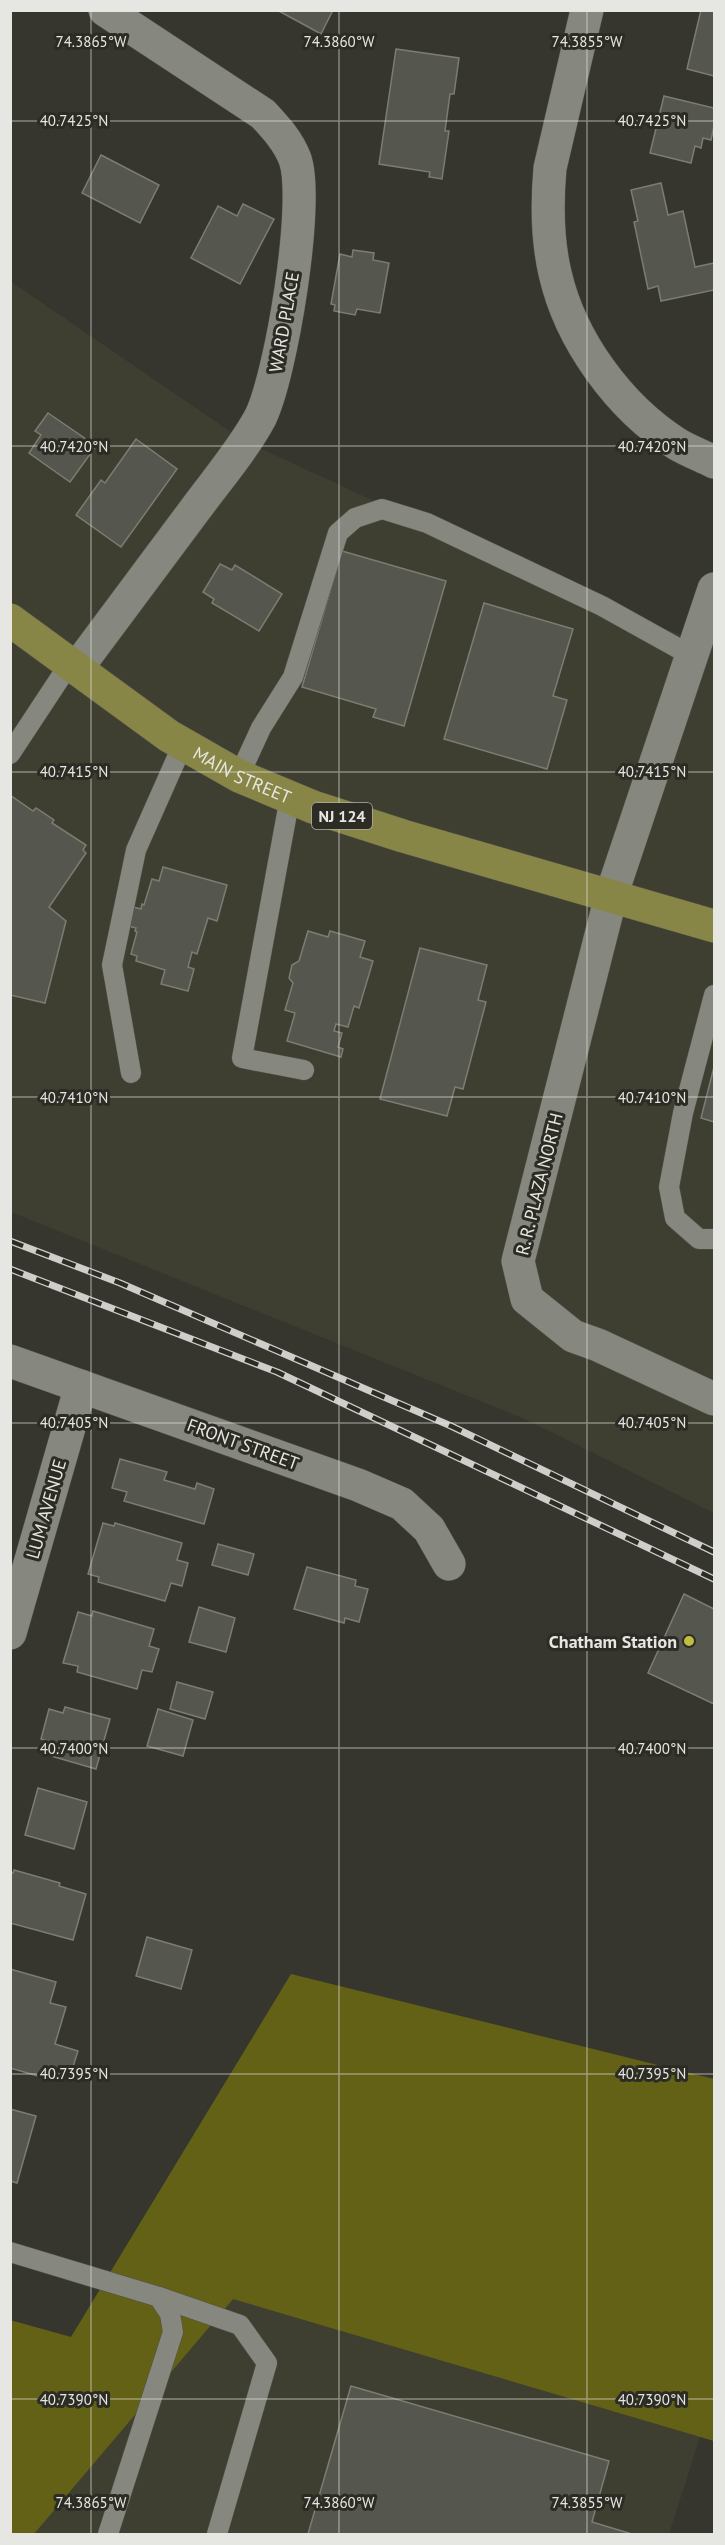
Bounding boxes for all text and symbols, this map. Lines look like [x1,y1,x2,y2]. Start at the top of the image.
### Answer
text: 74.3865°W [55,32,127,51]
text: 74.3860°W [303,32,375,51]
text: 74.3855°W [551,32,623,51]
text: 40.7425°N [40,111,108,130]
text: 40.7425°N [618,111,686,130]
street label: WARD PLACE [264,270,304,374]
text: 40.7420°N [40,437,108,456]
text: 40.7420°N [618,437,686,456]
street label: MAIN STREET [189,741,295,808]
text: 40.7415°N [40,762,108,781]
text: 40.7415°N [618,762,686,781]
road number: NJ 124 [312,803,372,829]
text: 40.7410°N [40,1088,108,1107]
text: 40.7410°N [618,1088,686,1107]
street label: R. R. PLAZA NORTH [510,1110,568,1258]
text: 40.7405°N [40,1413,108,1432]
street label: FRONT STREET [184,1413,302,1475]
text: 40.7405°N [618,1413,686,1432]
street label: LUM AVENUE [21,1457,71,1561]
place label: Chatham Station [549,1630,677,1653]
marker: Chatham Station [682,1634,696,1648]
text: 40.7400°N [40,1739,108,1758]
text: 40.7400°N [618,1739,686,1758]
text: 40.7395°N [40,2064,108,2083]
text: 40.7395°N [618,2064,686,2083]
text: 40.7390°N [40,2390,108,2409]
text: 40.7390°N [618,2390,686,2409]
text: 74.3865°W [55,2493,127,2512]
text: 74.3860°W [303,2493,375,2512]
text: 74.3855°W [551,2493,623,2512]

